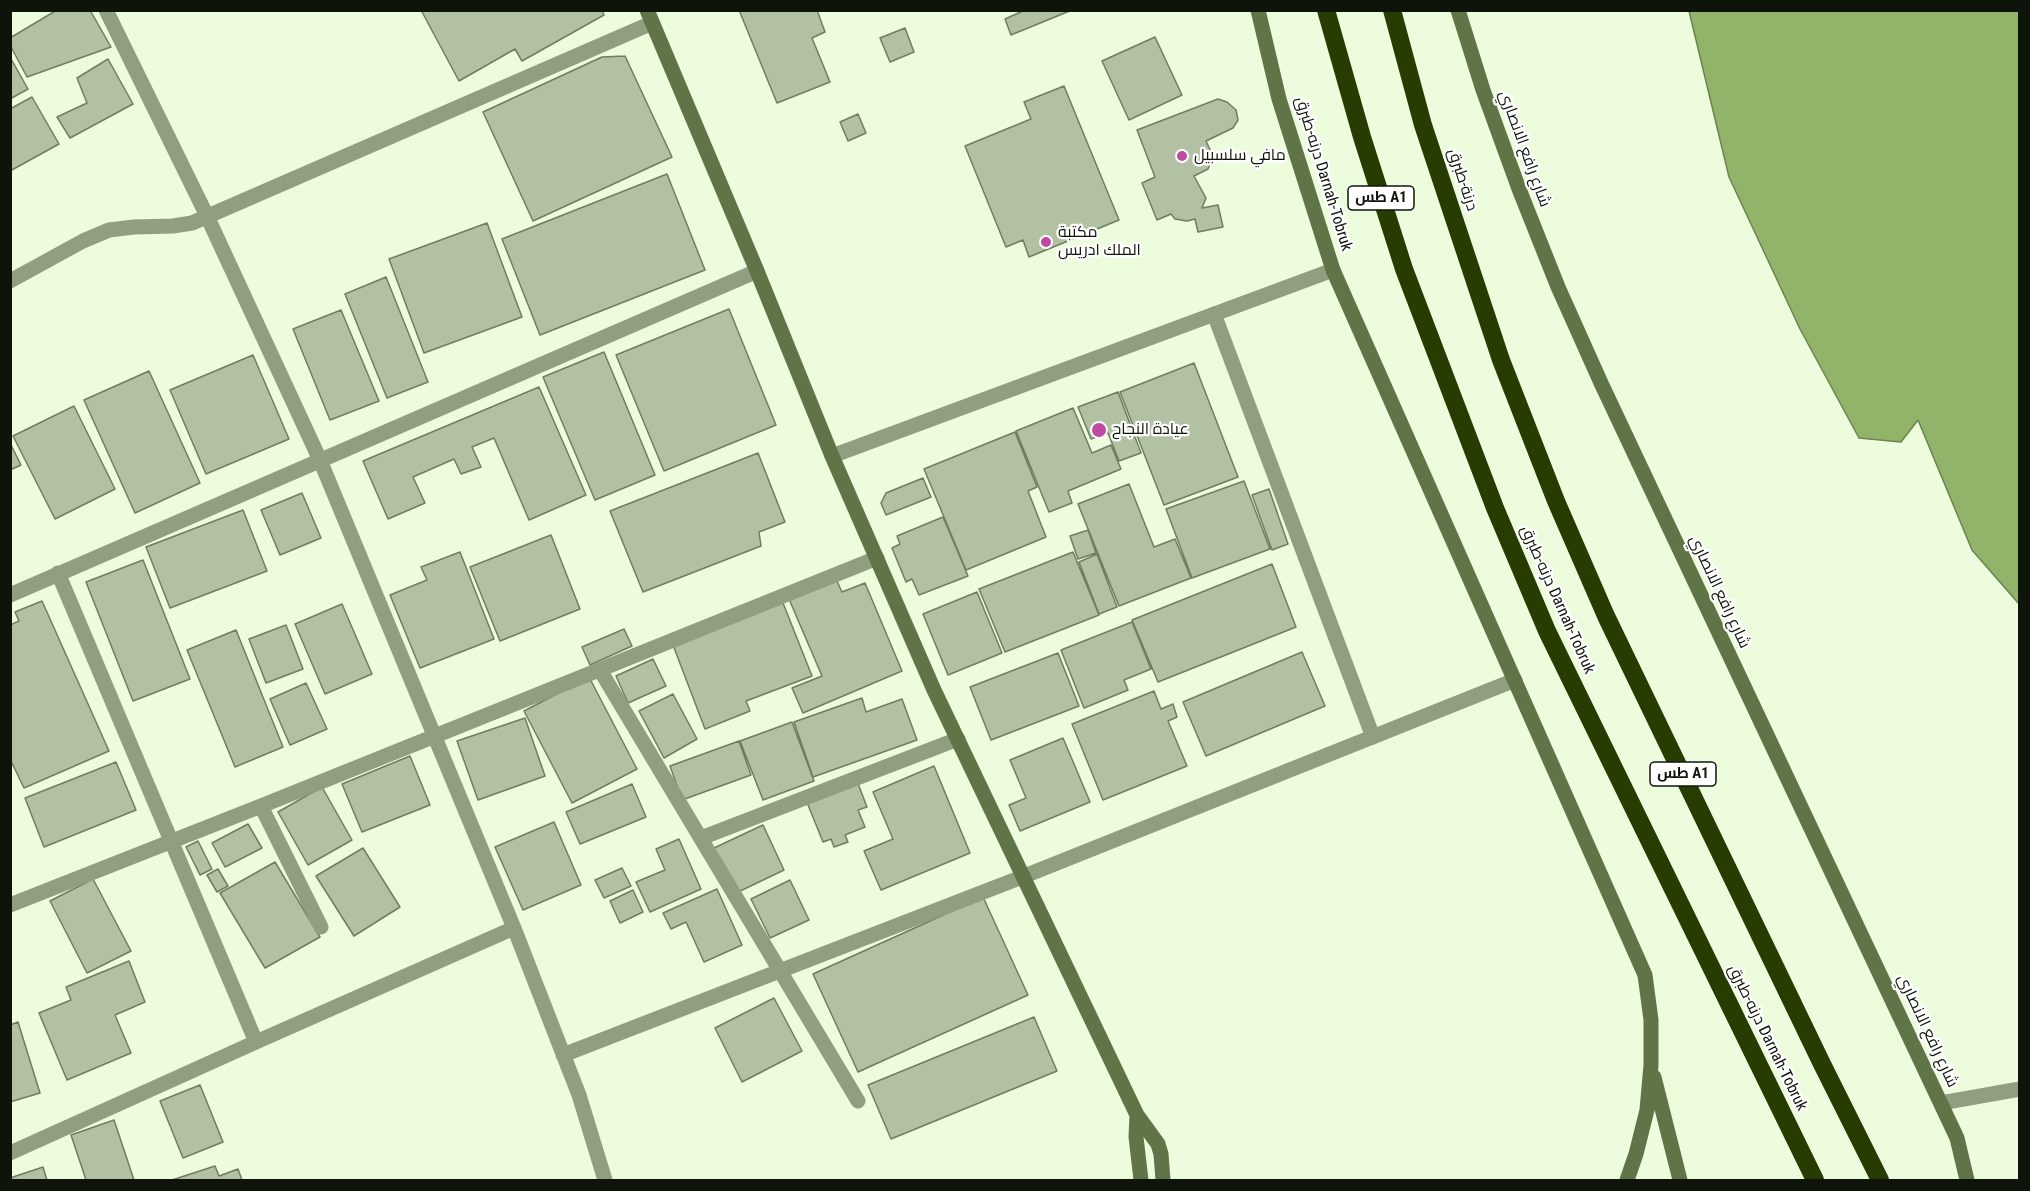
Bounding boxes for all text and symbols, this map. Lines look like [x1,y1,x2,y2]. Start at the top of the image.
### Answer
street label: شارع رافع الانصاري [1494,88,1554,210]
street label: درنه-طبرق Darnah-Tobruk [1290,95,1356,253]
place label: مافي سلسبيل [1194,146,1286,166]
street label: درنة-طبرق [1443,146,1481,214]
marker: مافي سلسبيل [1175,149,1189,163]
road number: طس A1 [1348,186,1414,210]
place label: مكتبة الملك ادريس [1058,223,1141,261]
marker: مكتبة الملك ادريس [1039,235,1053,249]
place label: عيادة النجاح [1112,420,1189,440]
marker: عيادة النجاح [1090,421,1108,439]
street label: درنه-طبرق Darnah-Tobruk [1516,523,1598,677]
street label: شارع رافع الانصاري [1684,532,1754,652]
road number: طس A1 [1650,762,1716,786]
street label: درنه-طبرق Darnah-Tobruk [1723,962,1811,1114]
street label: شارع رافع الانصاري [1892,971,1962,1091]

